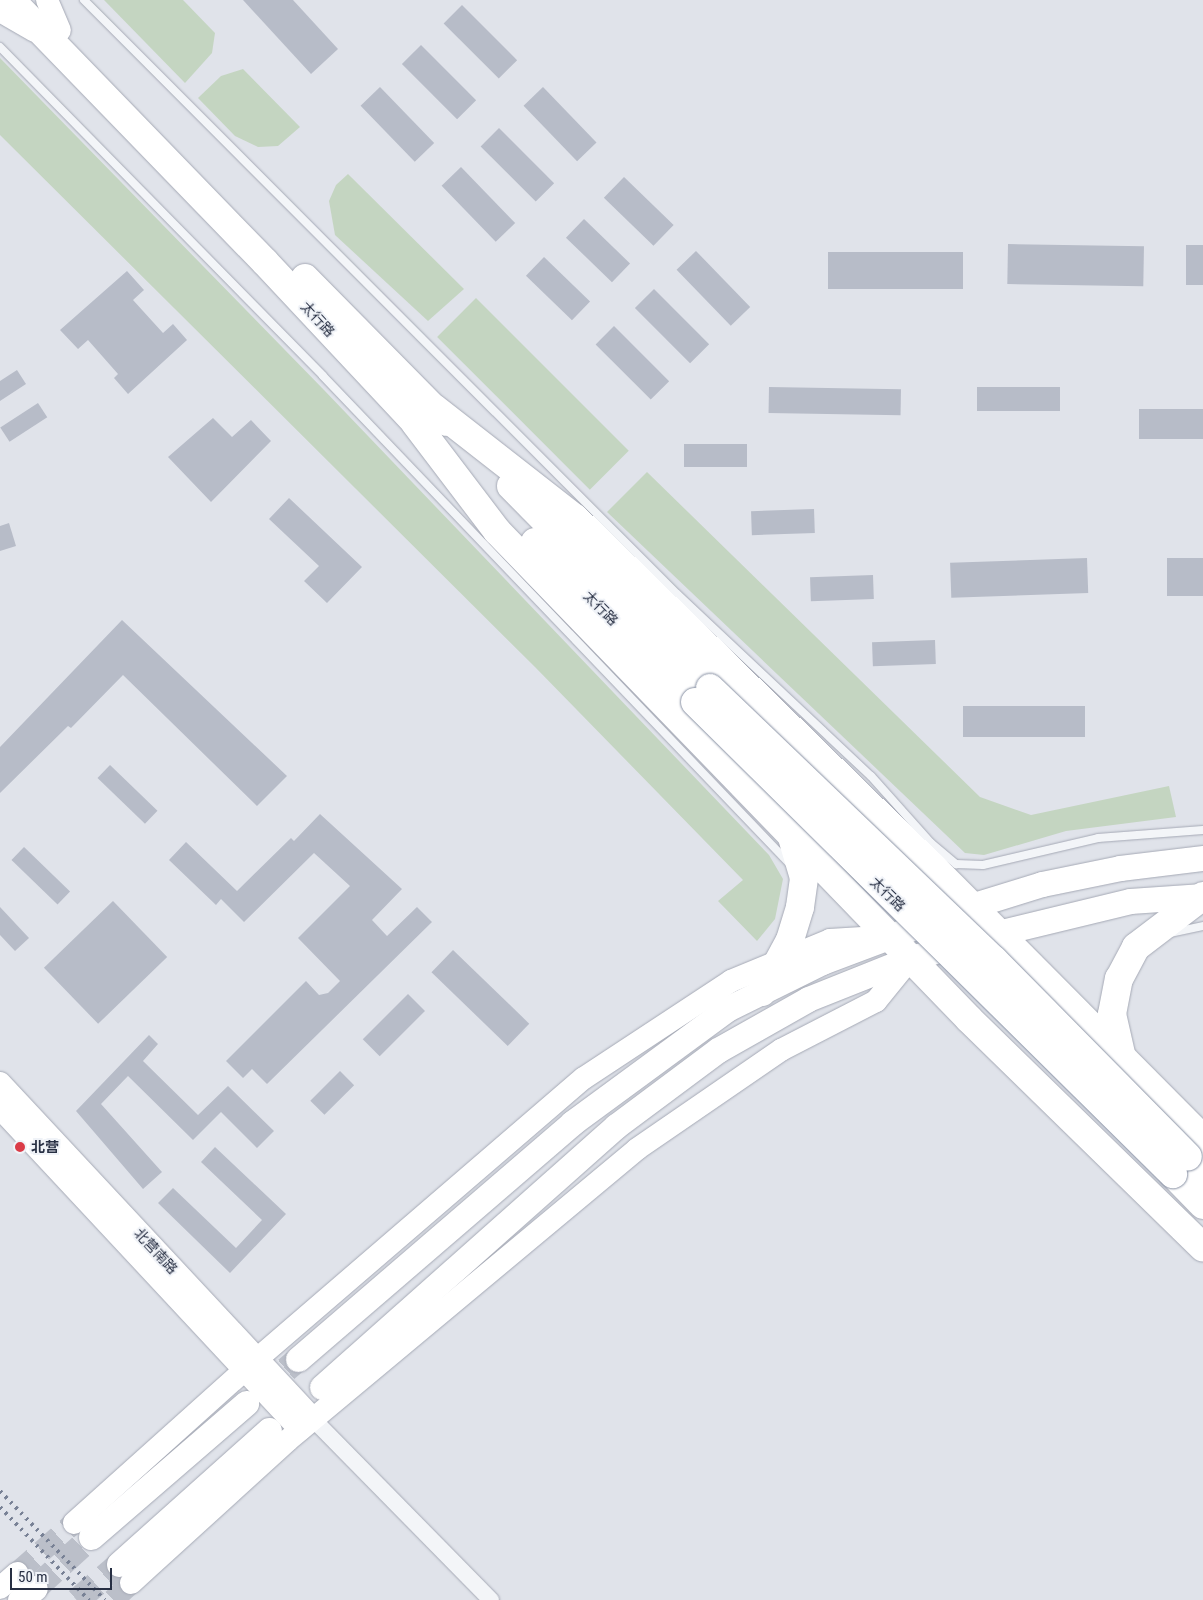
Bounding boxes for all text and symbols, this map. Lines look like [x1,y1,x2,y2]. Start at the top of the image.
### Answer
street label: 太行路 [298,298,338,340]
street label: 太行路 [580,587,622,629]
street label: 太行路 [867,873,909,915]
place label: 北营 [31,1139,59,1155]
marker: 北营 [13,1140,27,1154]
street label: 北营南路 [131,1225,181,1277]
scale bar [12,1558,115,1590]
text: 50 m [18,1568,48,1586]

